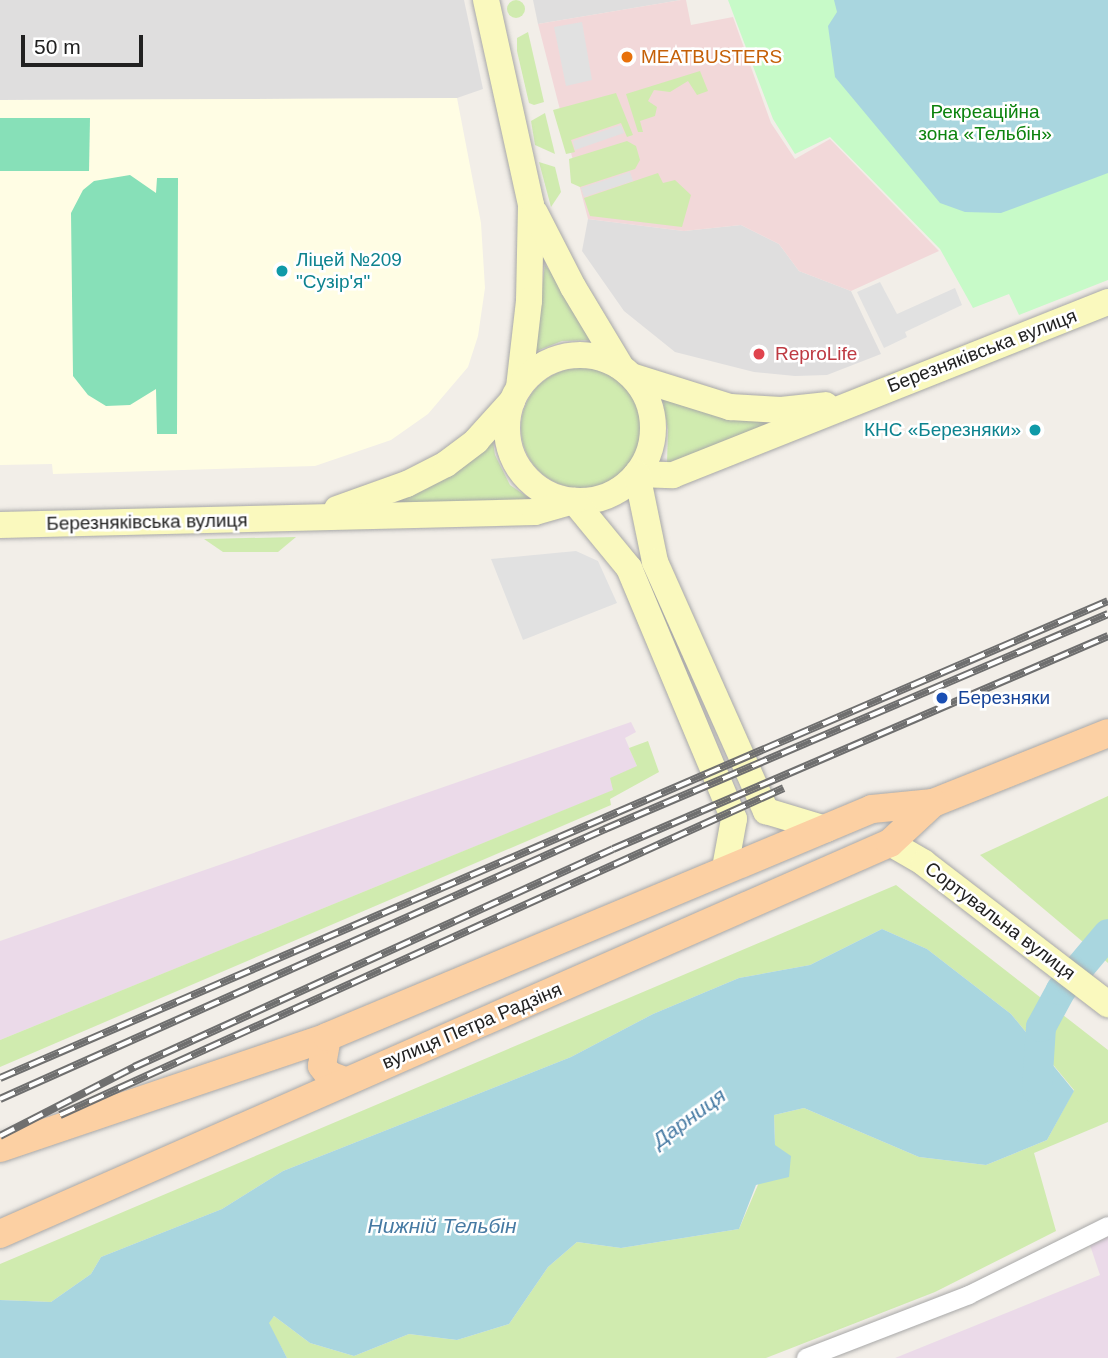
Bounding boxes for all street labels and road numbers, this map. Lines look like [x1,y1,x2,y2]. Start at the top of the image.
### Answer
street label: Березняківська вулиця [884,304,1080,398]
street label: Березняківська вулиця [46,509,248,535]
street label: Сортувальна вулиця [920,857,1080,985]
street label: вулиця Петра Радзіня [379,978,565,1074]

